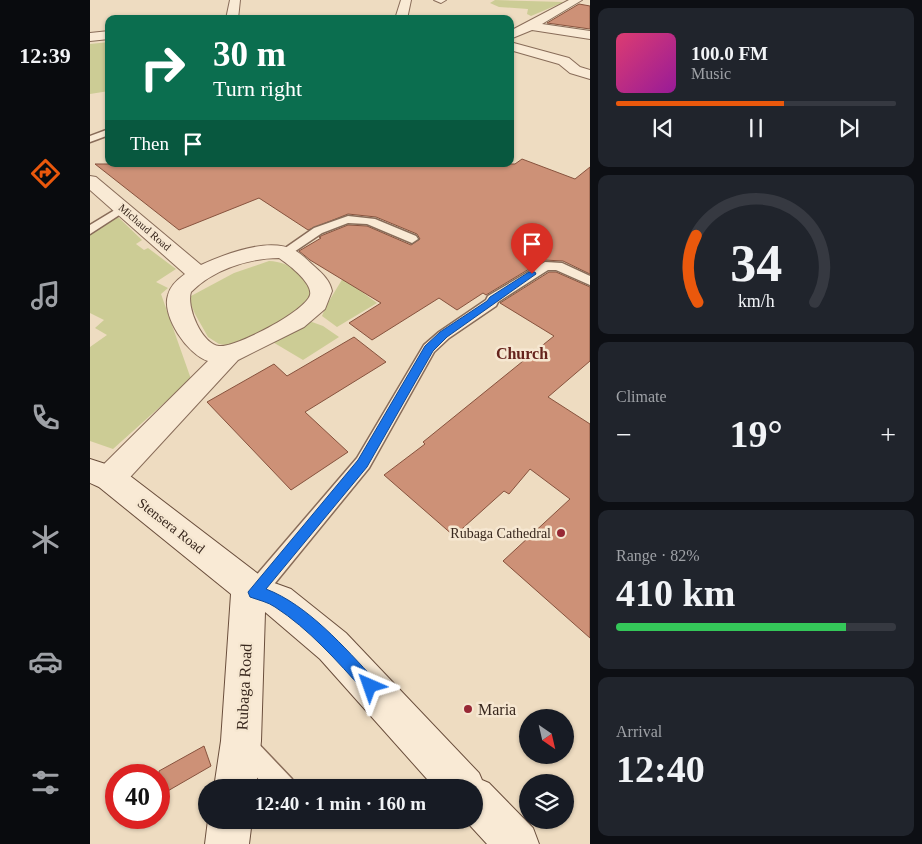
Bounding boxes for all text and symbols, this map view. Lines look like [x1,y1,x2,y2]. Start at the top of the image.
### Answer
icon: right [130,35,195,100]
text: 30 m [213,35,286,74]
text: 12:39 [19,43,71,68]
text: 100.0 FM [691,43,768,64]
text: Music [691,65,731,82]
text: Turn right [213,76,302,101]
icon: previous [649,114,677,142]
icon: pause [742,114,770,142]
icon: next [835,114,863,142]
icon: arrive [179,130,207,158]
text: Then [130,133,169,154]
icon: directions [28,156,63,191]
street label: Michaud Road [117,201,174,253]
pin [511,223,553,274]
icon: arrive [518,230,546,258]
text: 34 [730,235,782,292]
icon: music [28,278,63,313]
text: km/h [738,291,774,311]
district label: Church [496,345,548,362]
text: Climate [616,388,667,405]
icon: phone [28,400,63,435]
text: 19° [729,413,783,455]
text: − [616,419,632,450]
text: + [880,419,896,450]
street label: Stensera Road [135,495,207,557]
icon: climate [28,522,63,557]
place label: Rubaga Cathedral [450,526,551,541]
marker: Rubaga Cathedral [555,527,567,539]
text: Range · 82% [616,547,700,564]
text: 410 km [616,572,735,614]
street label: Rubaga Road [233,643,256,731]
icon: car [28,644,63,679]
position arrow [343,659,395,711]
place label: Maria [478,701,516,718]
marker: Maria [462,703,474,715]
north arrow [519,709,574,764]
map controls [519,709,574,829]
text: Arrival [616,723,662,740]
text: 12:40 [616,748,705,790]
speed limit sign: 40 [105,764,170,829]
icon: filters [28,765,63,800]
button: layers [519,774,574,829]
text: 12:40 · 1 min · 160 m [255,793,426,814]

